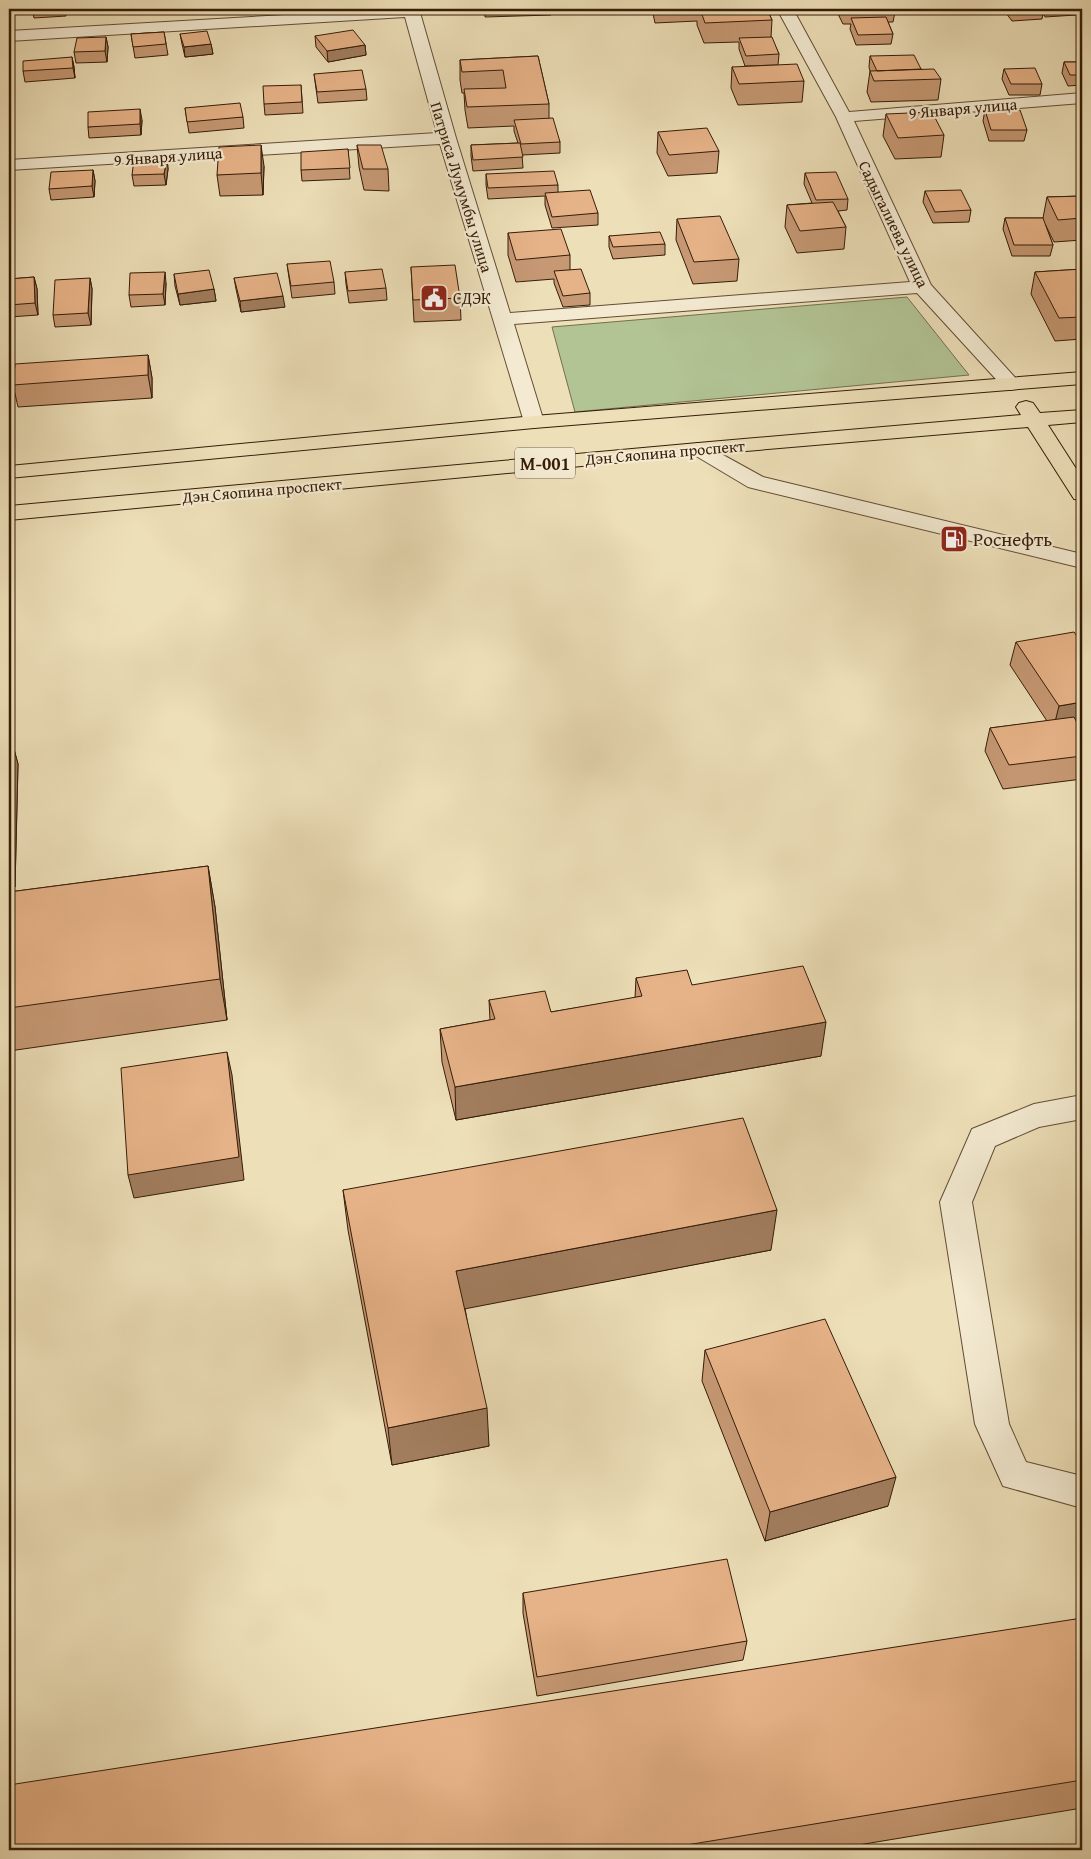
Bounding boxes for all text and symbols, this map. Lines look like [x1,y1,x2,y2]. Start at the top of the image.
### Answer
street label: 9 Января улица [908,91,1019,125]
street label: Патриса Лумумбы улица [425,99,500,276]
street label: 9 Января улица [113,140,223,172]
street label: Садыгалиева улица [853,156,935,292]
public building icon: СДЭК [419,283,449,313]
place label: СДЭК [453,286,491,310]
street label: Дэн Сяопина проспект [583,433,746,471]
road number: M-001 [515,448,575,478]
street label: Дэн Сяопина проспект [180,471,343,509]
fuel station icon: Роснефть [939,524,969,554]
place label: Роснефть [973,525,1052,553]

